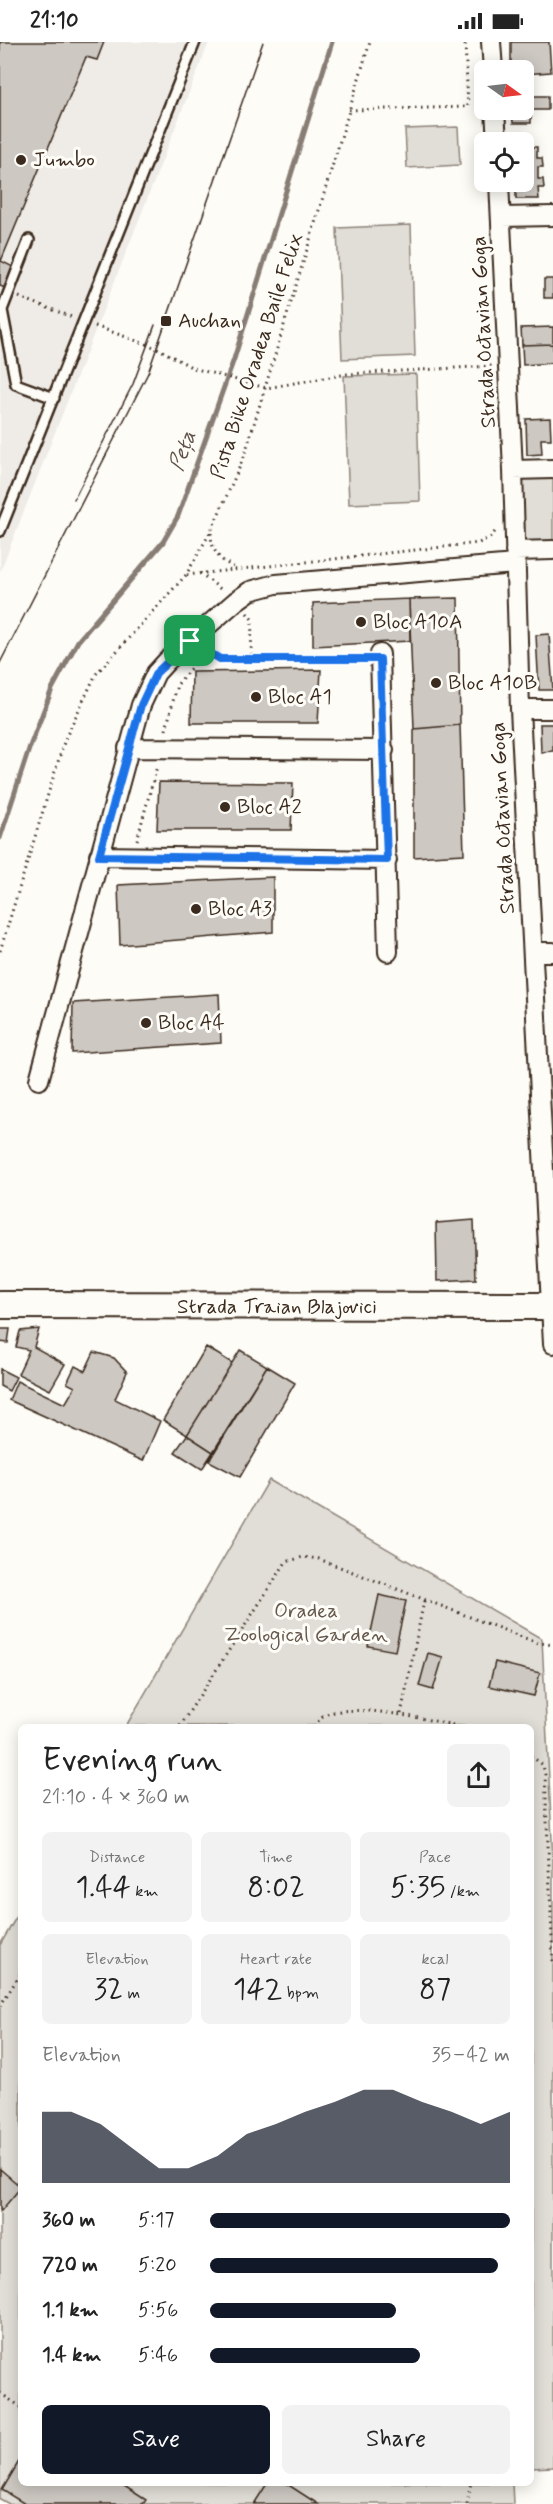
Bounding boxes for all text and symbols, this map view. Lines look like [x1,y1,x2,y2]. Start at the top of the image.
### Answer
text: 21:10 [30,7,79,35]
north arrow [474,60,534,120]
map controls [474,60,534,192]
button: locate [474,132,534,192]
place label: Jumbo [33,146,95,174]
marker: Jumbo [14,153,28,167]
street label: Pista Bike Oradea Baile Felix [204,229,310,483]
street label: Strada Octavian Goga [465,235,503,429]
place label: Auchan [178,307,241,335]
marker: Auchan [159,314,173,328]
water label: Peța [163,427,203,475]
place label: Bloc A10A [373,608,463,636]
pin [164,615,215,666]
marker: Bloc A10A [354,615,368,629]
icon: arrive [173,624,206,657]
place label: Bloc A10B [448,669,537,697]
marker: Bloc A10B [429,676,443,690]
place label: Bloc A1 [268,683,332,711]
marker: Bloc A1 [249,690,263,704]
street label: Strada Octavian Goga [484,721,522,915]
place label: Bloc A2 [237,793,302,821]
marker: Bloc A2 [218,800,232,814]
place label: Bloc A3 [208,895,273,923]
marker: Bloc A3 [189,902,203,916]
place label: Bloc A4 [158,1009,225,1037]
marker: Bloc A4 [139,1016,153,1030]
street label: Strada Traian Blajovici [177,1293,377,1321]
park label: Oradea Zoological Garden [224,1597,388,1650]
text: Evening run [42,1739,222,1783]
button: share [447,1744,510,1807]
text: 21:10 · 4 × 360 m [42,1784,190,1811]
text: Distance [89,1847,145,1868]
text: Time [259,1847,293,1868]
text: Pace [419,1847,451,1868]
text: 1.44 [76,1868,131,1907]
text: 8:02 [247,1868,305,1907]
text: 5:35 [390,1868,445,1907]
text: km [131,1881,159,1902]
text: /km [445,1881,480,1902]
text: Elevation [86,1949,149,1970]
text: Heart rate [240,1949,312,1970]
text: kcal [422,1949,448,1970]
text: 32 [94,1970,123,2009]
text: 142 [233,1970,282,2009]
text: 87 [419,1970,451,2009]
text: m [123,1983,140,2004]
text: bpm [282,1983,319,2004]
text: Elevation [42,2042,121,2069]
text: 35–42 m [431,2042,510,2069]
text: 360 m [42,2207,95,2234]
text: 5:17 [138,2207,174,2234]
text: 720 m [42,2252,98,2279]
text: 5:20 [138,2252,177,2279]
text: 1.1 km [42,2297,99,2324]
text: 5:56 [138,2297,178,2324]
text: 1.4 km [42,2342,101,2369]
text: 5:46 [138,2342,178,2369]
button: Save [42,2405,270,2474]
button: Share [282,2405,510,2474]

